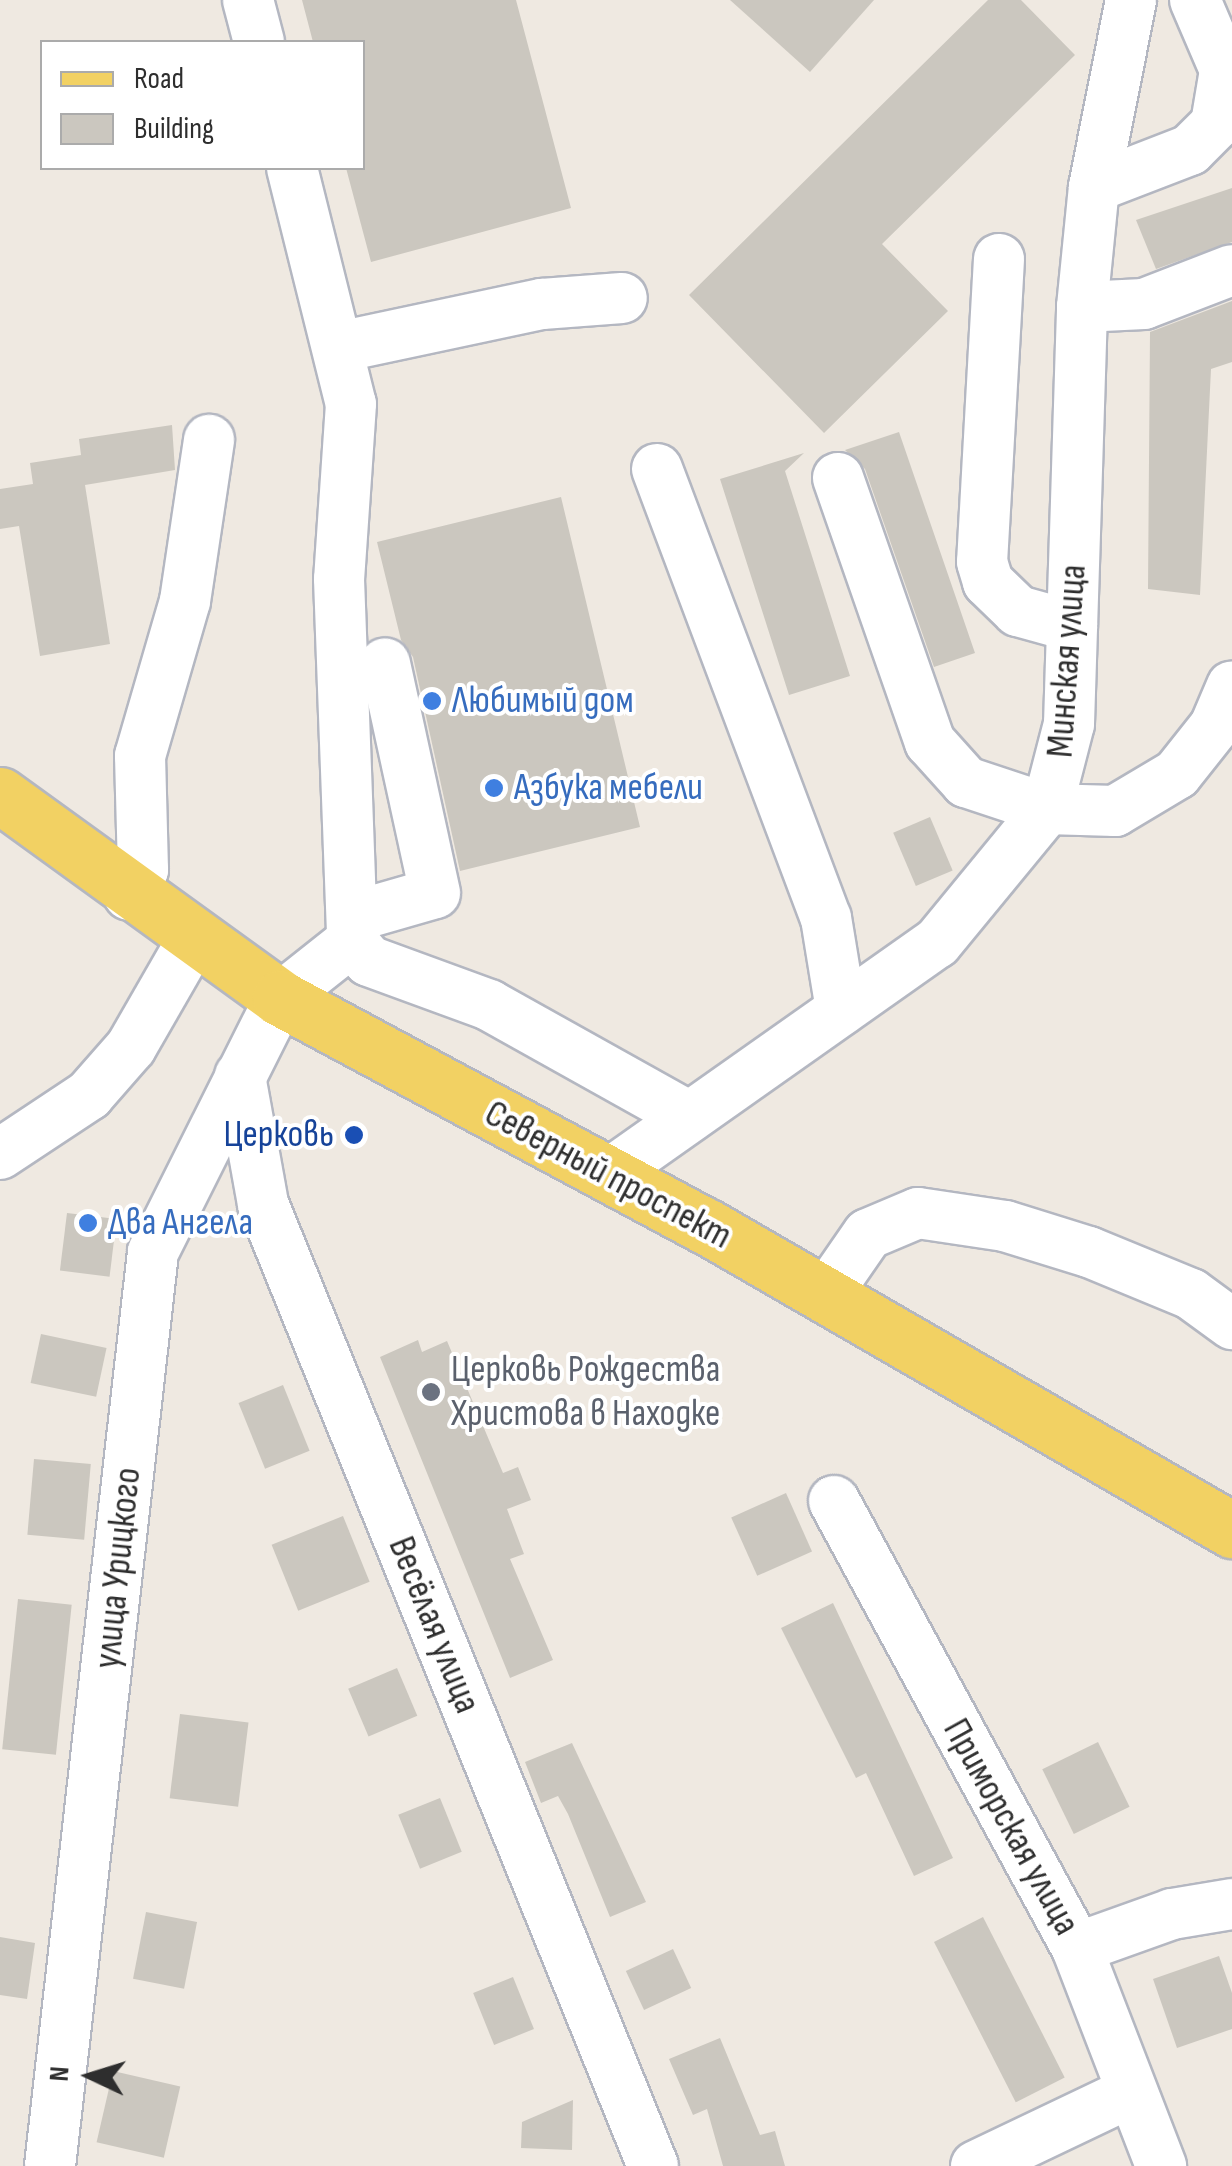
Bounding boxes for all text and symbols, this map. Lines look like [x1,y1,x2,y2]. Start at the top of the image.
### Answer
legend [40,40,365,170]
text: Road [134,61,184,97]
text: Building [134,111,214,147]
street label: Минская улица [1038,563,1096,759]
place label: Любимый дом [452,678,634,724]
marker: Любимый дом [421,690,443,712]
place label: Азбука мебели [514,765,703,811]
marker: Азбука мебели [483,777,505,799]
street label: Северный проспект [477,1091,739,1259]
place label: Церковь [223,1112,334,1158]
marker: Церковь [343,1124,365,1146]
place label: Два Ангела [108,1200,253,1246]
marker: Два Ангела [77,1212,99,1234]
place label: Церковь Рождества Христова в Находке [451,1347,720,1436]
marker: Церковь Рождества Христова в Находке [420,1381,442,1403]
street label: улица Урицкого [85,1465,151,1671]
street label: Весёлая улица [378,1530,490,1720]
street label: Приморская улица [933,1711,1089,1943]
north arrow [40,2026,140,2126]
text: N [43,2065,77,2082]

